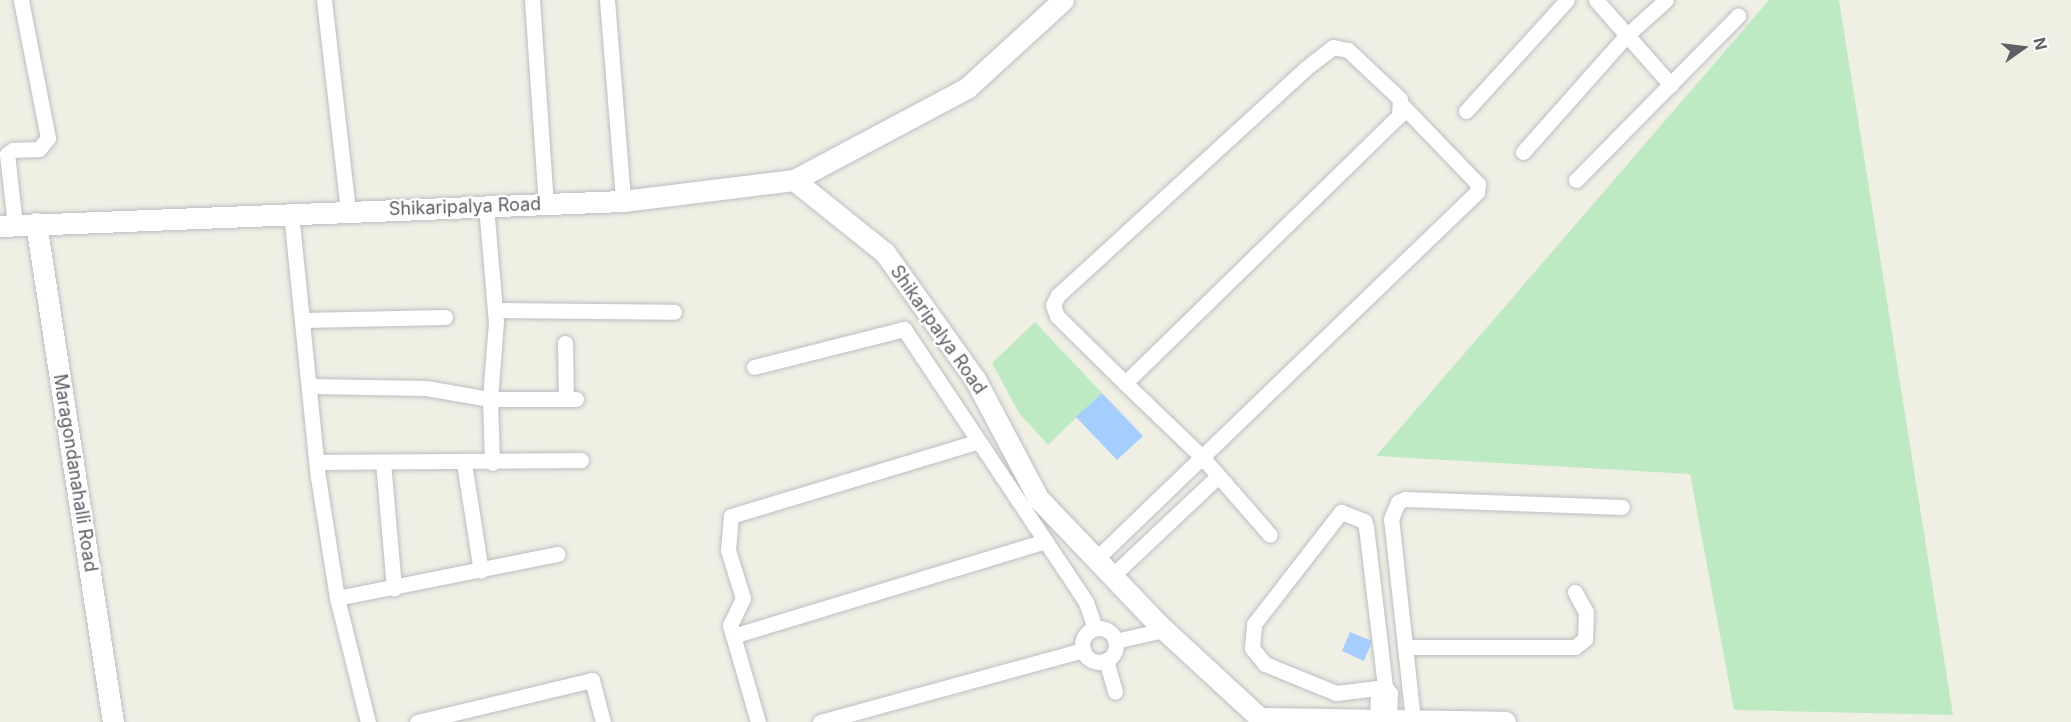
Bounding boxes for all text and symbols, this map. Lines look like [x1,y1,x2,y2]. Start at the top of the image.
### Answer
north arrow [1993,18,2053,78]
text: N [2029,35,2052,52]
street label: Shikaripalya Road [389,194,541,220]
street label: Shikaripalya Road [885,261,991,399]
street label: Maragondanahalli Road [49,373,101,573]

